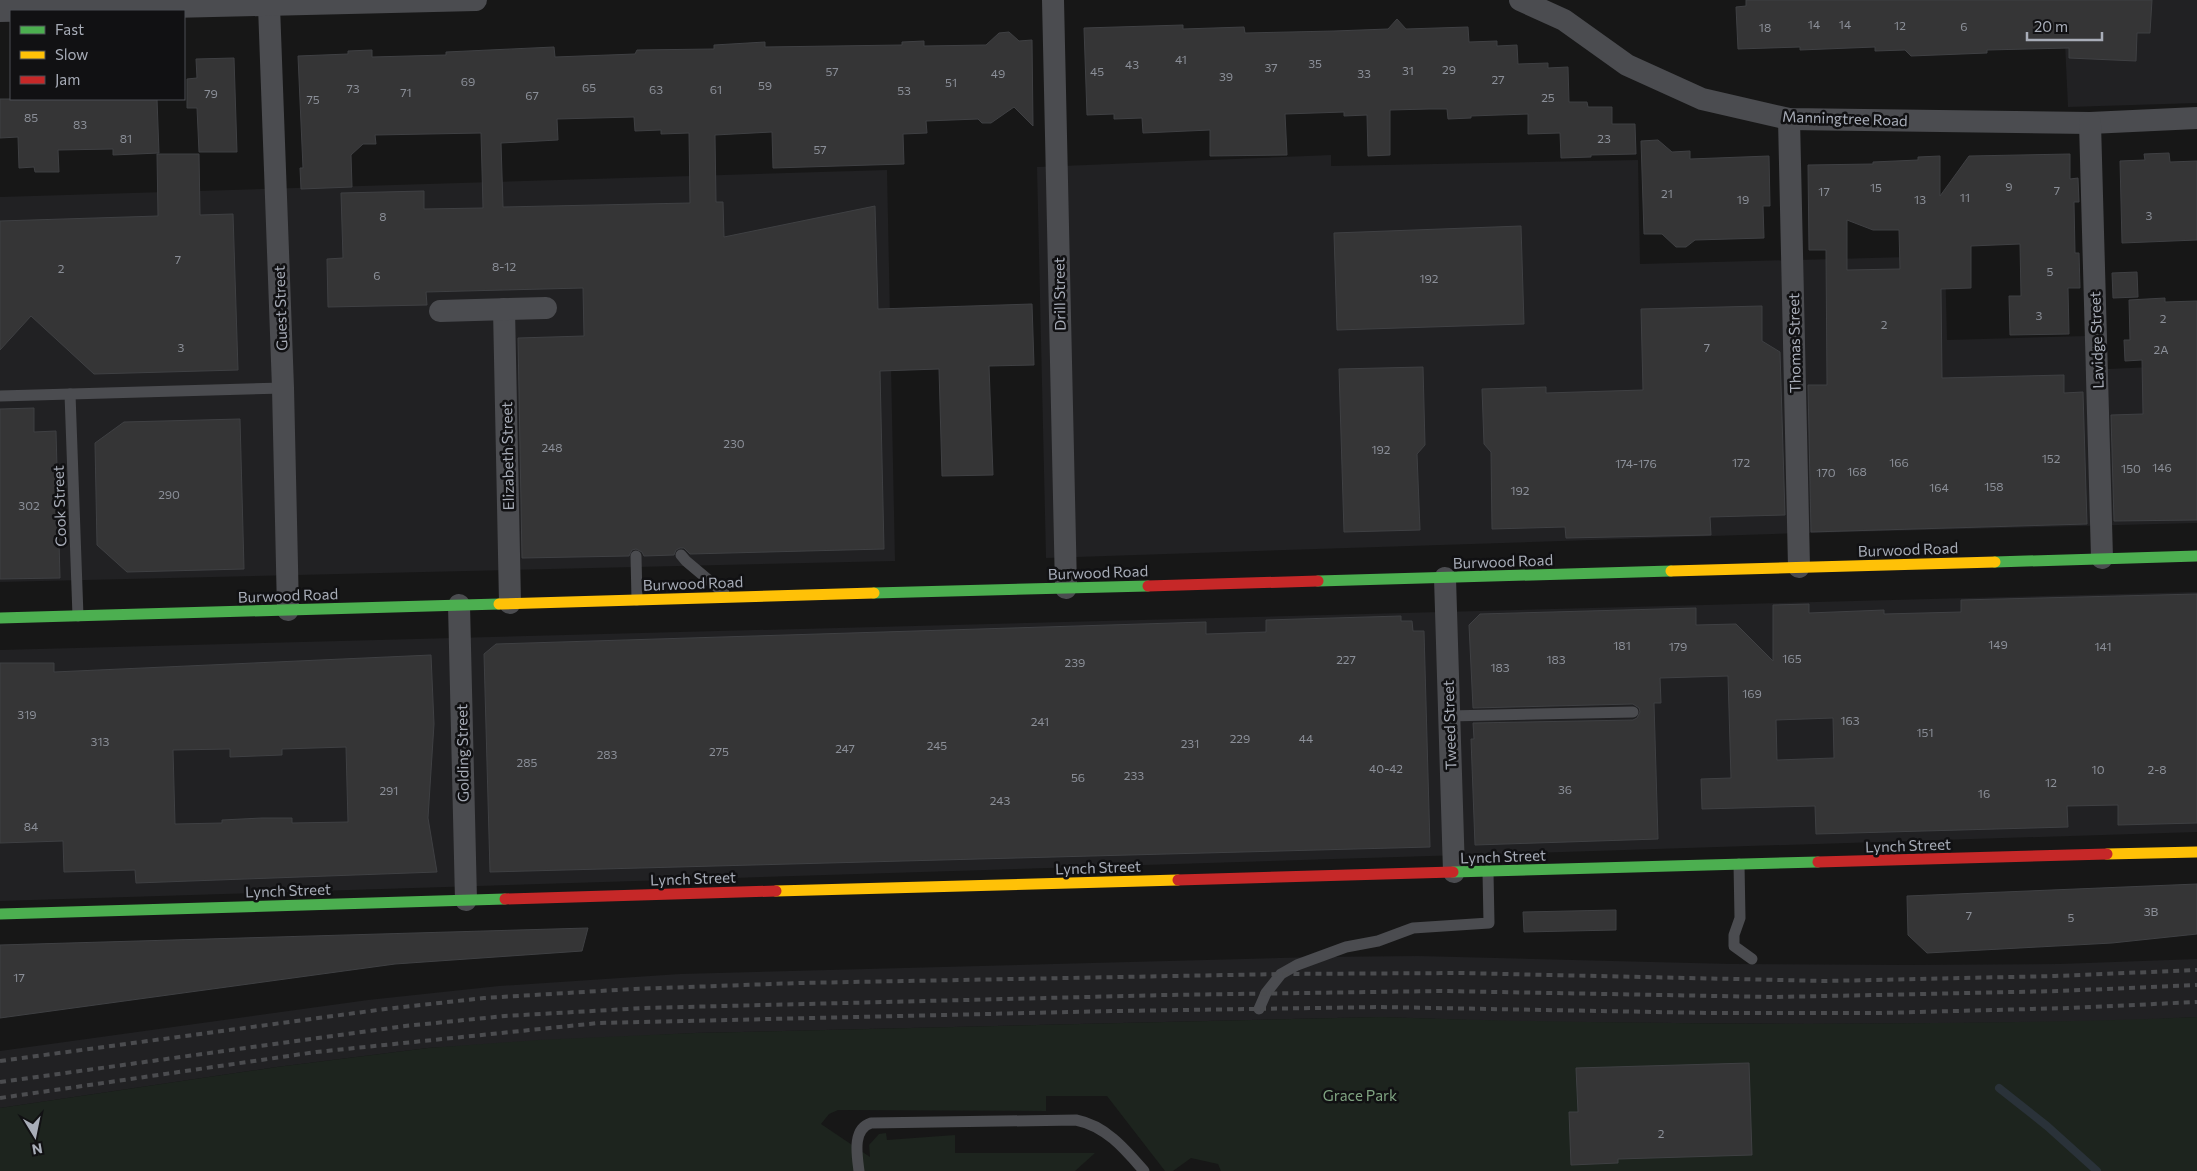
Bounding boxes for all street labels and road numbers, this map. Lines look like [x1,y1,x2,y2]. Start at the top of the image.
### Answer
street label: Manningtree Road [1782,107,1908,129]
street label: Drill Street [1049,257,1069,331]
street label: Guest Street [270,265,290,351]
street label: Lavidge Street [2085,291,2107,389]
street label: Thomas Street [1784,293,1804,393]
street label: Elizabeth Street [497,402,517,510]
street label: Cook Street [49,465,69,547]
street label: Burwood Road [1858,538,1958,560]
street label: Burwood Road [1453,550,1553,572]
street label: Burwood Road [1048,561,1148,583]
street label: Burwood Road [643,572,743,594]
street label: Burwood Road [238,584,338,606]
street label: Tweed Street [1438,680,1460,770]
street label: Golding Street [452,704,472,802]
street label: Lynch Street [1865,835,1951,855]
street label: Lynch Street [1460,846,1546,866]
street label: Lynch Street [1055,857,1141,877]
street label: Lynch Street [650,868,736,888]
street label: Lynch Street [245,880,331,900]

